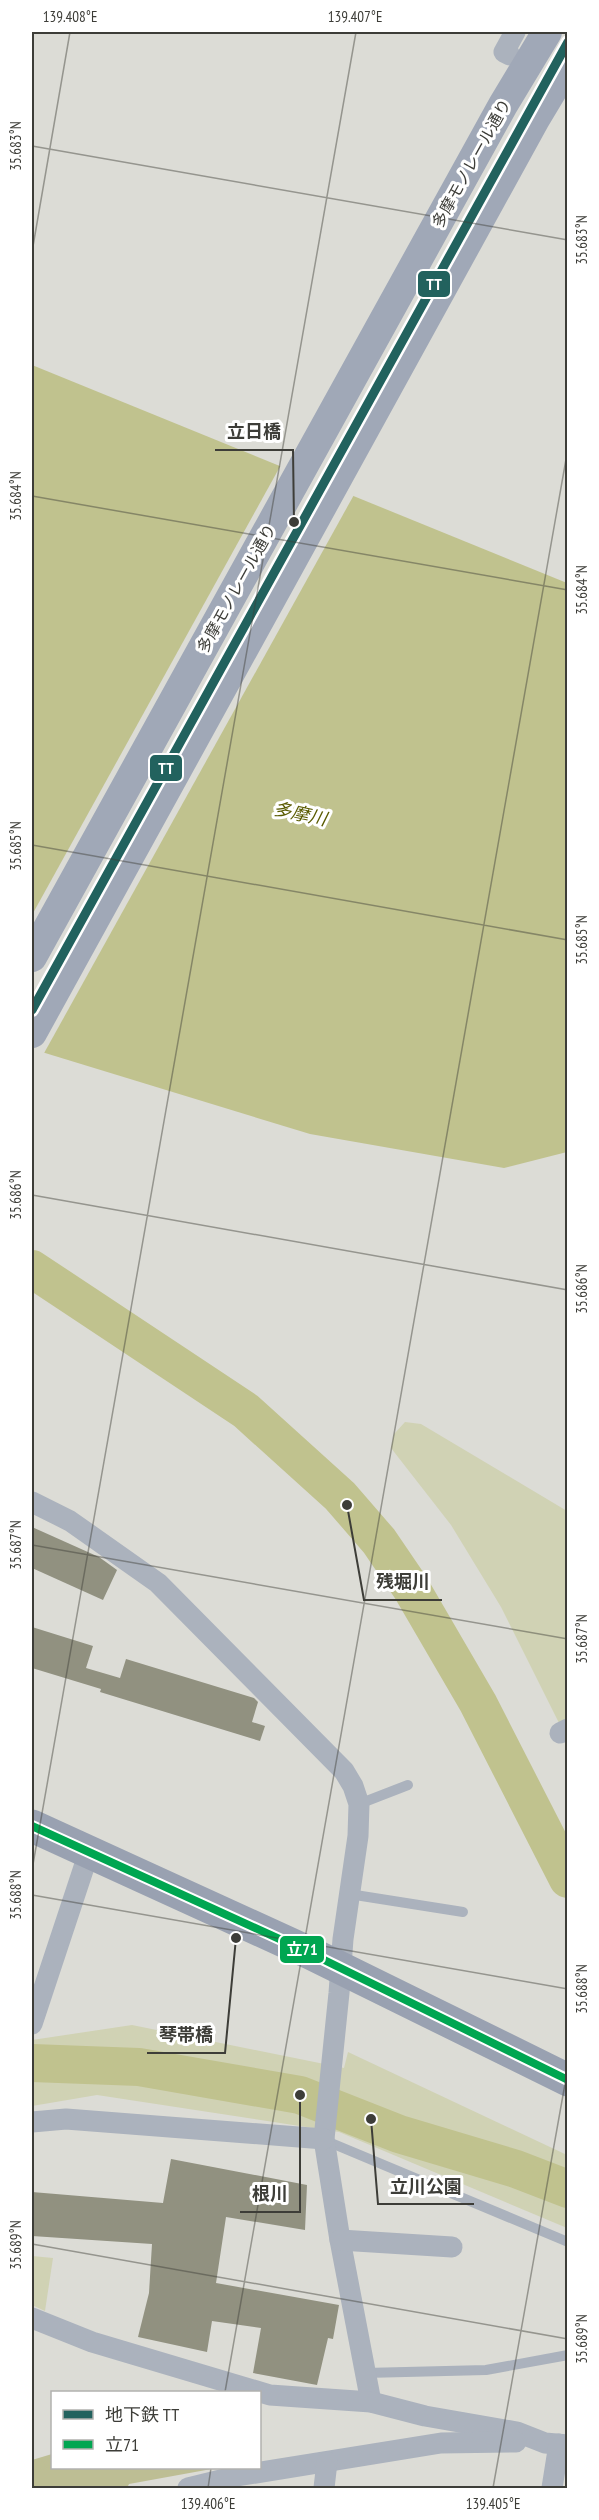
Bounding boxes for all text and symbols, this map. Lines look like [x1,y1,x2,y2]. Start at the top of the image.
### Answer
text: 139.408°E [43,7,97,26]
text: 139.407°E [328,7,382,26]
street label: 多摩モノレール通り [427,95,515,231]
text: 35.683°N [6,121,25,171]
text: 35.683°N [572,215,591,265]
line badge: TT [417,270,451,298]
text: TT [426,274,442,294]
callout: 立日橋 [215,414,293,450]
text: 立日橋 [227,420,281,443]
text: 35.684°N [6,471,25,521]
street label: 多摩モノレール通り [192,520,280,656]
text: 35.684°N [572,565,591,615]
line badge: TT [149,754,183,782]
text: TT [158,758,174,778]
water label: 多摩川 [271,797,331,831]
text: 35.685°N [6,821,25,871]
text: 35.685°N [572,915,591,965]
text: 35.686°N [6,1170,25,1220]
text: 35.686°N [572,1264,591,1314]
text: 35.687°N [6,1520,25,1570]
callout: 残堀川 [364,1564,442,1600]
text: 残堀川 [376,1570,430,1593]
text: 35.687°N [572,1614,591,1664]
text: 35.688°N [6,1870,25,1920]
line badge: 立71 [279,1935,325,1964]
text: 立71 [286,1939,318,1959]
text: 35.688°N [572,1964,591,2014]
callout: 琴帯橋 [147,2017,225,2053]
text: 琴帯橋 [159,2023,213,2046]
callout: 立川公園 [378,2168,474,2204]
text: 立川公園 [390,2175,462,2198]
callout: 根川 [240,2176,300,2212]
text: 根川 [252,2182,288,2205]
text: 35.689°N [6,2220,25,2270]
text: 35.689°N [572,2314,591,2364]
legend [51,2391,261,2469]
text: 地下鉄 TT [105,2403,179,2426]
text: 立71 [105,2433,139,2456]
text: 139.406°E [181,2494,235,2513]
text: 139.405°E [466,2494,520,2513]

